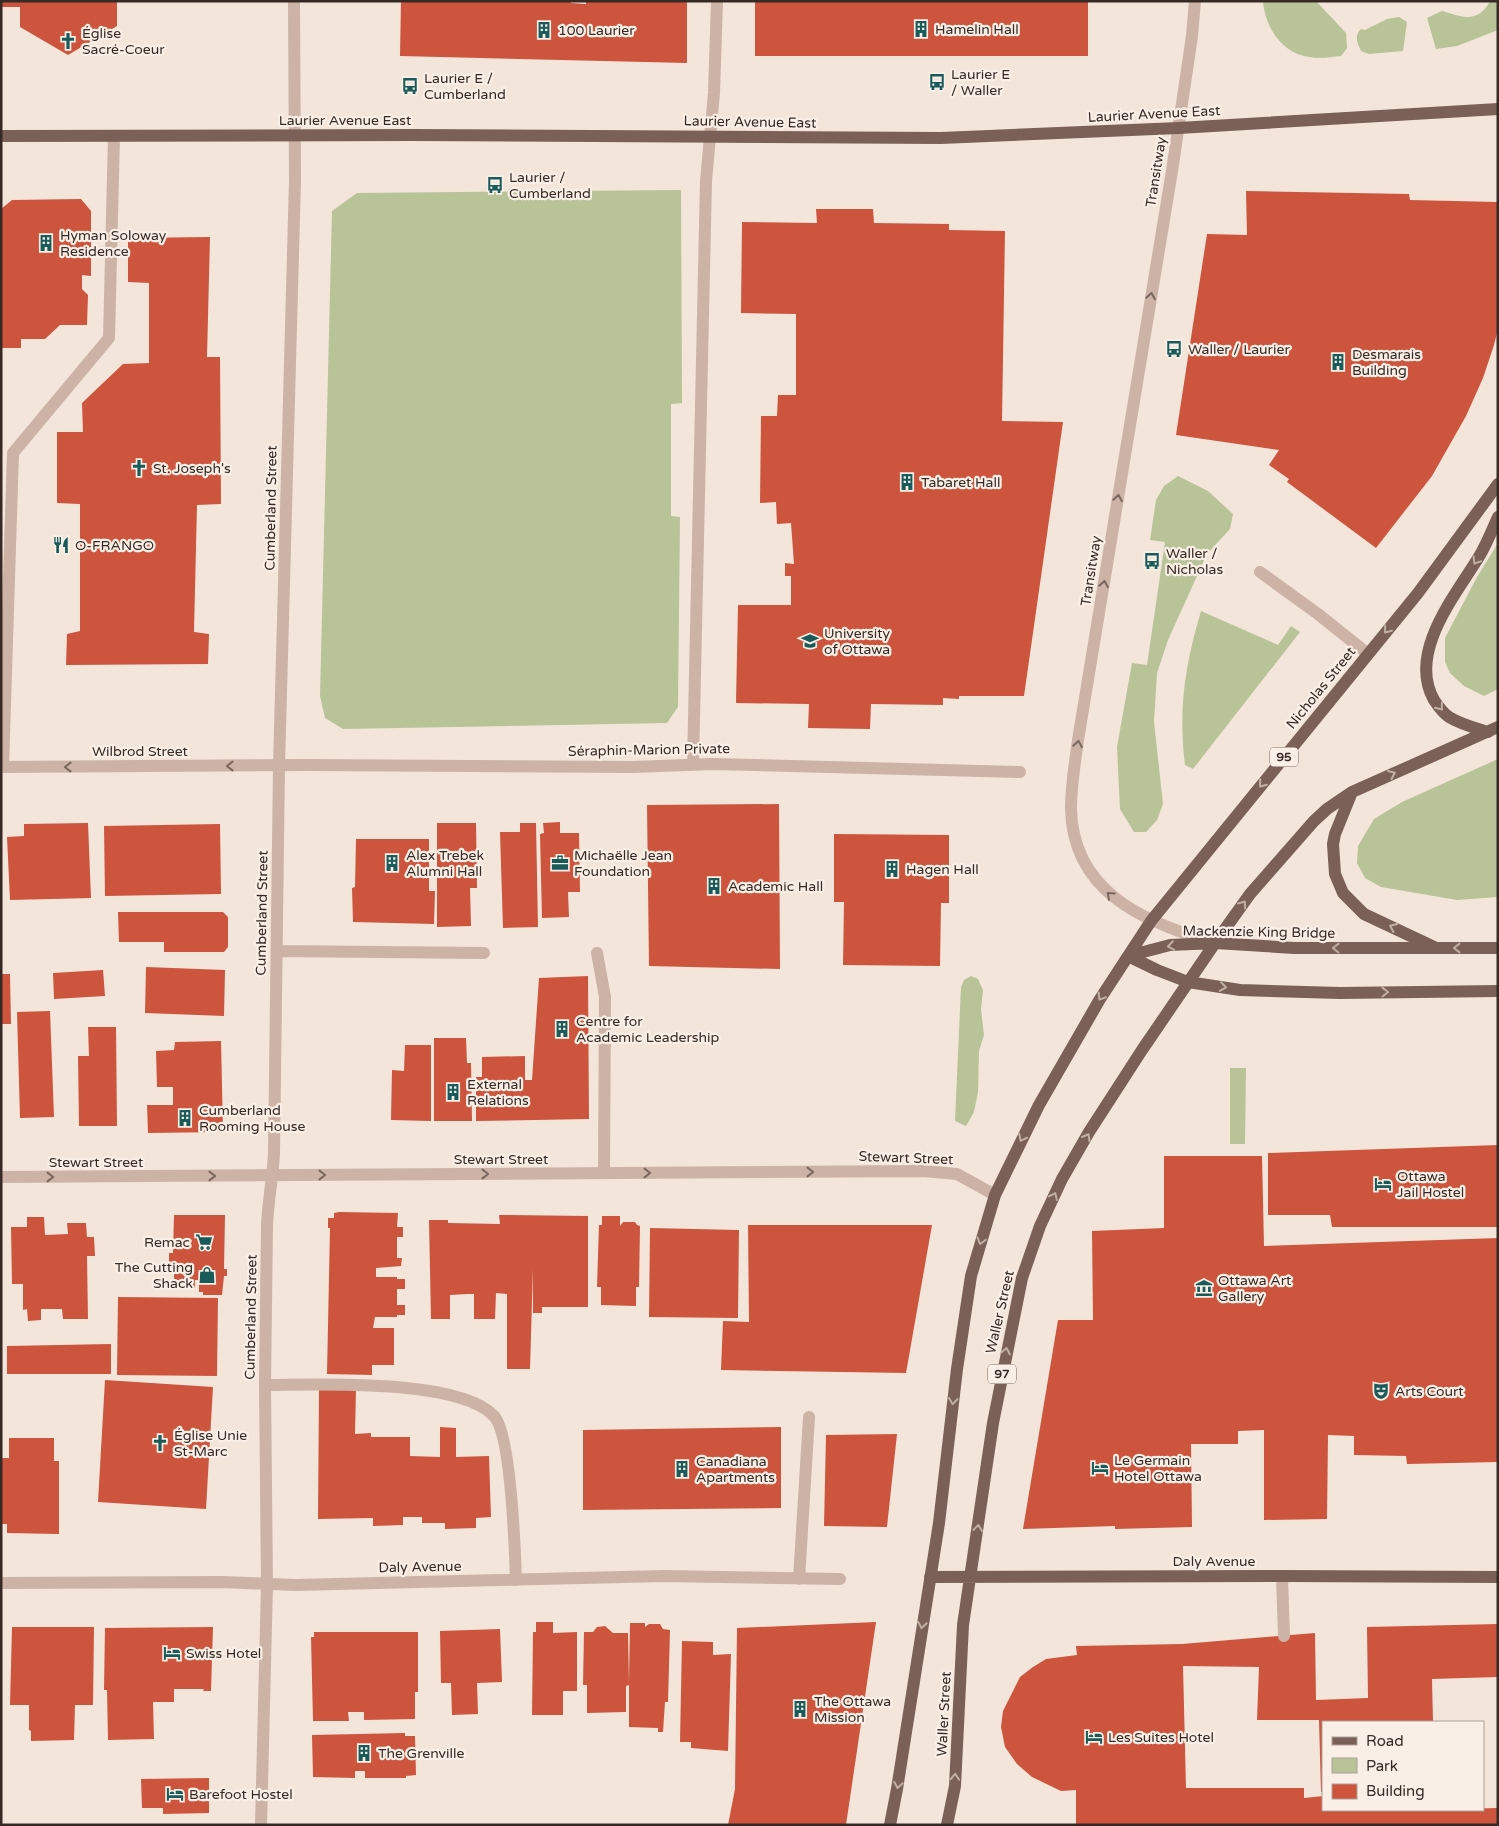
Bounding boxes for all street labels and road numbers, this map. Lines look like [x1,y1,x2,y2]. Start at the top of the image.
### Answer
street label: Laurier Avenue East [1087,102,1221,126]
street label: Laurier Avenue East [279,112,412,129]
street label: Laurier Avenue East [684,112,817,132]
street label: Transitway [1142,135,1170,208]
street label: Cumberland Street [261,444,281,571]
street label: Transitway [1077,534,1105,607]
street label: Nicholas Street [1283,643,1360,733]
street label: Séraphin-Marion Private [568,740,730,760]
street label: Wilbrod Street [92,743,189,760]
road number: 95 [1270,748,1298,766]
street label: Cumberland Street [252,849,272,976]
street label: Mackenzie King Bridge [1182,922,1336,942]
street label: Stewart Street [858,1148,954,1168]
street label: Stewart Street [454,1151,549,1168]
street label: Stewart Street [49,1154,144,1171]
street label: Cumberland Street [241,1253,261,1380]
street label: Waller Street [982,1268,1018,1356]
road number: 97 [988,1365,1016,1384]
street label: Daly Avenue [1173,1553,1256,1570]
street label: Daly Avenue [378,1558,462,1576]
street label: Waller Street [933,1670,955,1757]

